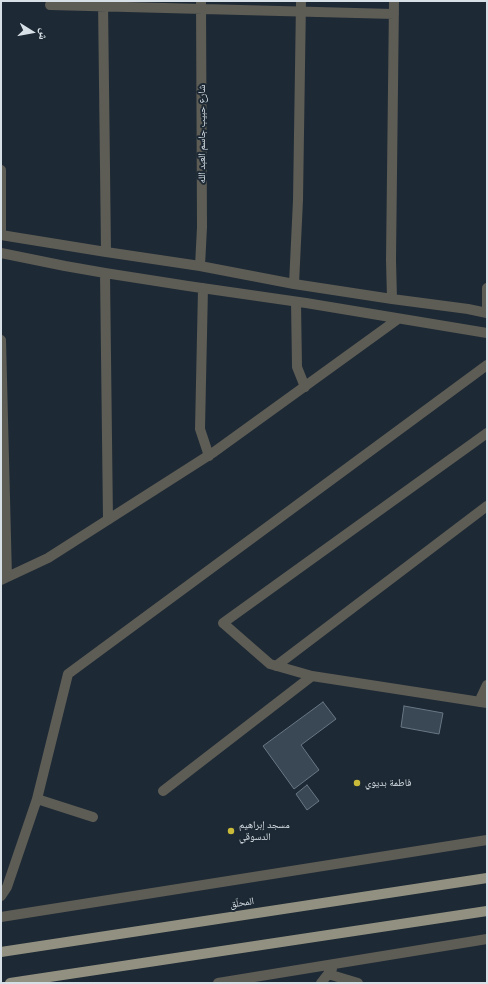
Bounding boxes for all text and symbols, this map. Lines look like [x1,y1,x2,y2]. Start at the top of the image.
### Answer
north arrow [12,12,52,52]
text: ش [36,27,52,41]
street label: شارع حبيب جاسم العبد الله [196,84,208,184]
place label: فاطمة بديوي [365,777,411,789]
marker: فاطمة بديوي [352,778,362,788]
place label: مسجد إبراهيم الدسوقي [239,819,290,842]
marker: مسجد إبراهيم الدسوقي [226,826,236,836]
street label: المحلّق [229,895,255,911]

